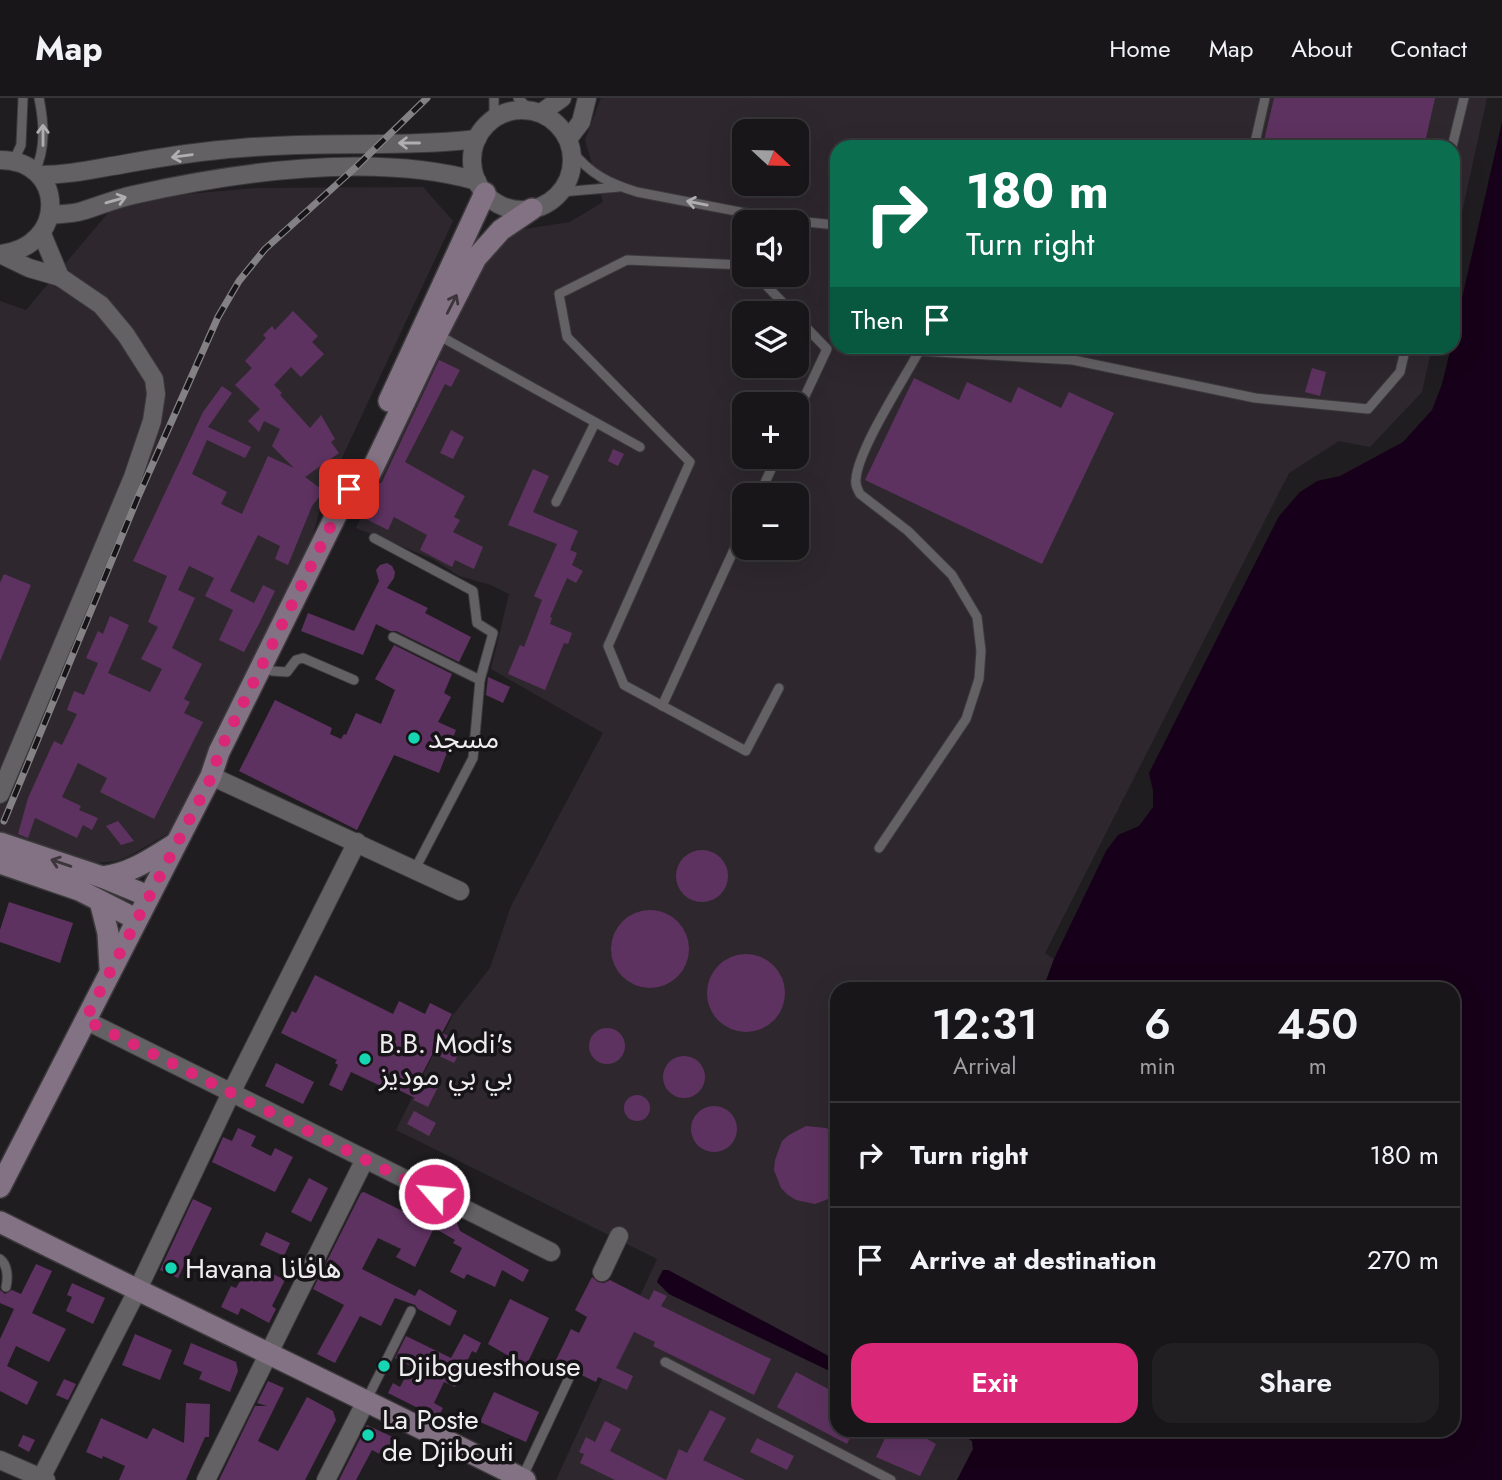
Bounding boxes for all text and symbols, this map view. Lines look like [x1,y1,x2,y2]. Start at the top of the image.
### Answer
text: Map [35,25,103,72]
text: Home [1109,31,1171,66]
text: Map [1209,31,1253,66]
text: About [1291,31,1352,66]
text: Contact [1390,31,1467,66]
north arrow [732,119,808,196]
map controls [732,119,809,560]
one-way arrow [36,124,50,147]
one-way arrow [398,137,421,150]
one-way arrow [171,149,194,162]
text: 180 m [966,156,1109,226]
icon: right [851,168,942,259]
one-way arrow [104,193,127,206]
one-way arrow [686,196,709,209]
button: sound [732,210,809,287]
text: Turn right [966,221,1095,267]
one-way arrow [446,294,460,315]
button: layers [732,301,809,378]
text: Then [851,301,904,339]
icon: arrive [918,301,956,339]
button: + [732,392,809,469]
pin [319,459,379,519]
icon: arrive [330,470,368,508]
button: − [732,483,809,560]
place label: مسجد [428,718,499,759]
marker: مسجد [406,730,422,746]
one-way arrow [51,856,73,869]
text: 12:31 [932,994,1038,1055]
text: 6 [1144,994,1171,1055]
text: 450 [1277,994,1358,1055]
place label: B.B. Modi's بي بي موديز [378,1023,513,1096]
text: Arrival [953,1049,1016,1083]
text: min [1140,1049,1176,1083]
text: m [1309,1049,1327,1083]
marker: B.B. Modi's بي بي موديز [357,1051,373,1067]
icon: right [851,1136,889,1174]
text: Turn right [910,1136,1028,1174]
text: 180 m [1369,1136,1439,1174]
position arrow [397,1157,471,1231]
icon: arrive [851,1241,889,1279]
text: Arrive at destination [910,1241,1157,1279]
text: 270 m [1367,1241,1439,1279]
place label: Havana هافانا [185,1248,341,1289]
marker: Havana هافانا [163,1260,179,1276]
button: Exit [851,1343,1138,1423]
button: Share [1152,1343,1439,1423]
place label: Djibguesthouse [398,1346,581,1387]
marker: Djibguesthouse [376,1358,392,1374]
place label: La Poste de Djibouti [382,1399,514,1472]
marker: La Poste de Djibouti [360,1427,376,1443]

